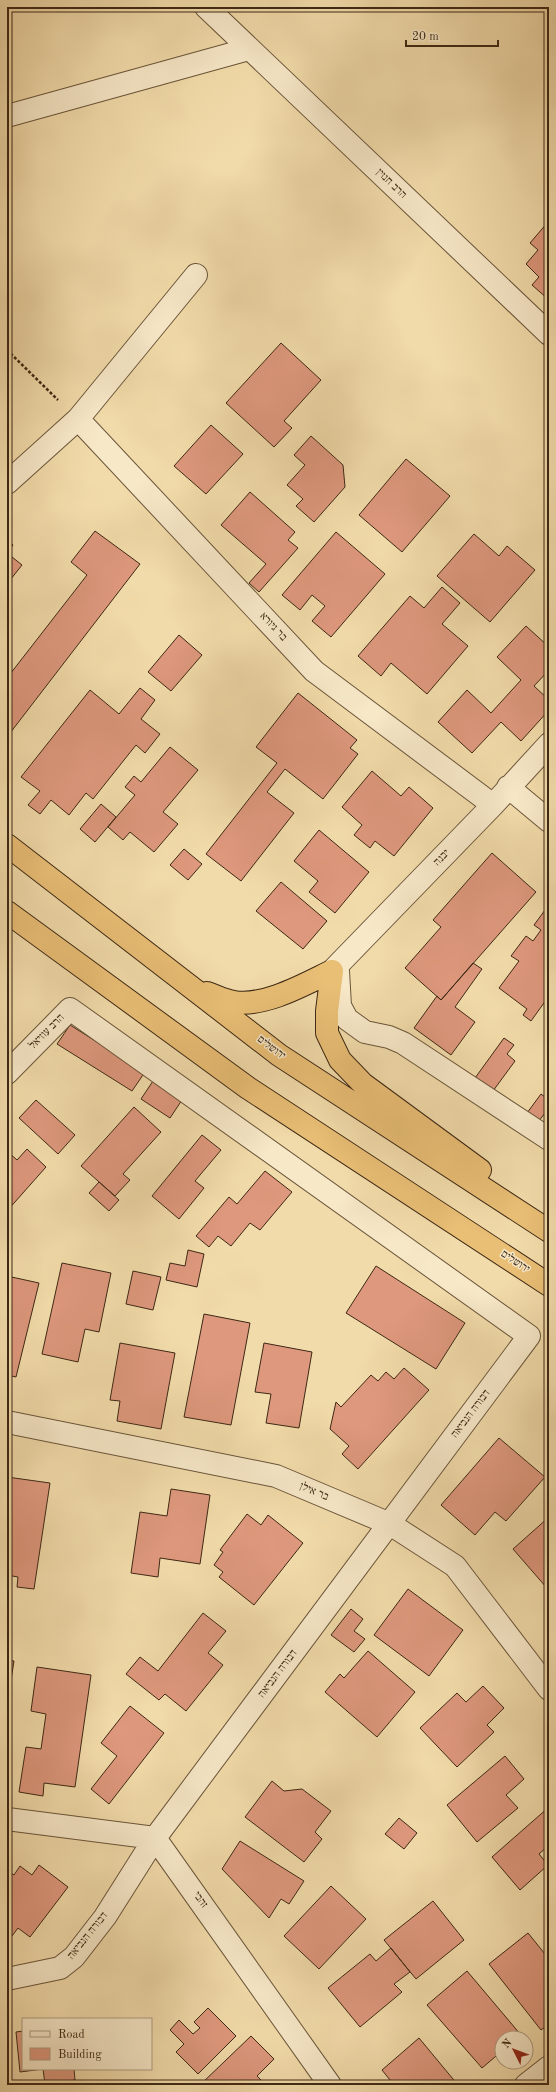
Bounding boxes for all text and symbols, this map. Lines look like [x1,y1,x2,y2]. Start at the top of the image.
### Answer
scale bar [406,22,498,48]
text: 20 m [412,31,439,43]
street label: הרב חנזין [374,167,408,201]
street label: בר גיורא [257,611,289,643]
street label: יבנה [432,848,452,868]
street label: הרב עוזיאל [27,1011,67,1052]
street label: ירושלים [255,1033,288,1062]
street label: ירושלים [499,1248,532,1275]
street label: דבורה הנביאה [449,1388,493,1440]
street label: בר אילן [298,1480,330,1503]
street label: דבורה הנביאה [256,1648,300,1700]
street label: זהבי [191,1890,209,1910]
street label: דבורה הנביאה [66,1910,110,1962]
legend [22,2018,152,2070]
text: Road [58,2029,85,2041]
north arrow [494,2030,534,2070]
text: N [501,2037,515,2051]
text: Building [58,2049,102,2061]

